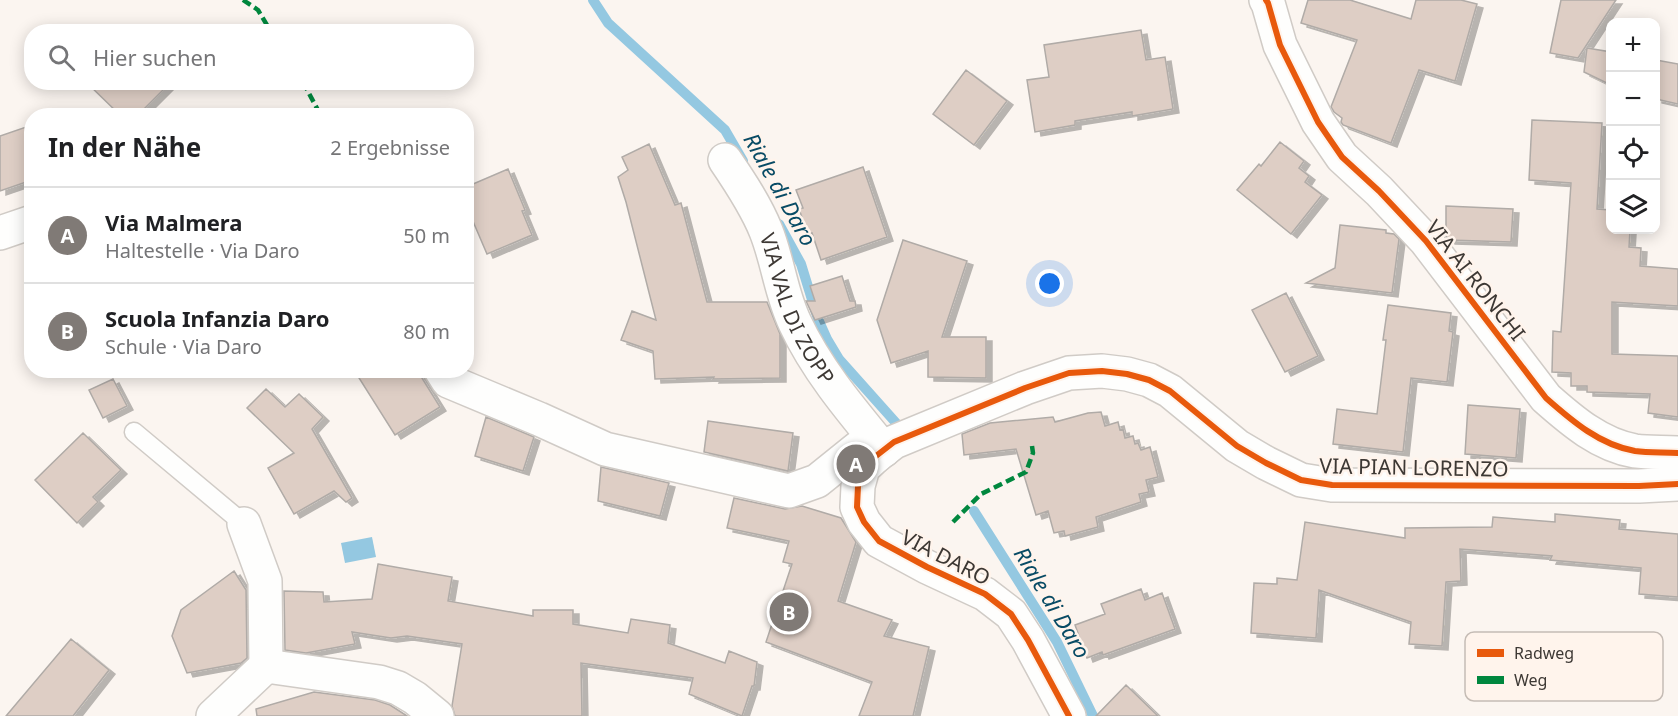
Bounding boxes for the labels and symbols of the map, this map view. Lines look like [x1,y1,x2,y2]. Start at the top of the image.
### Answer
water label: Riale di Daro [738,127,824,251]
street label: VIA AI RONCHI [1420,214,1532,346]
street label: VIA VAL DI ZOPP [754,229,841,390]
your location [1035,269,1064,298]
pin: A [836,442,876,486]
street label: VIA PIAN LORENZO [1319,451,1509,483]
street label: VIA DARO [897,523,995,591]
water label: Riale di Daro [1008,541,1098,663]
pin: B [770,590,808,634]
legend [1465,632,1663,701]
text: Radweg [1514,642,1574,664]
text: Weg [1514,669,1547,691]

